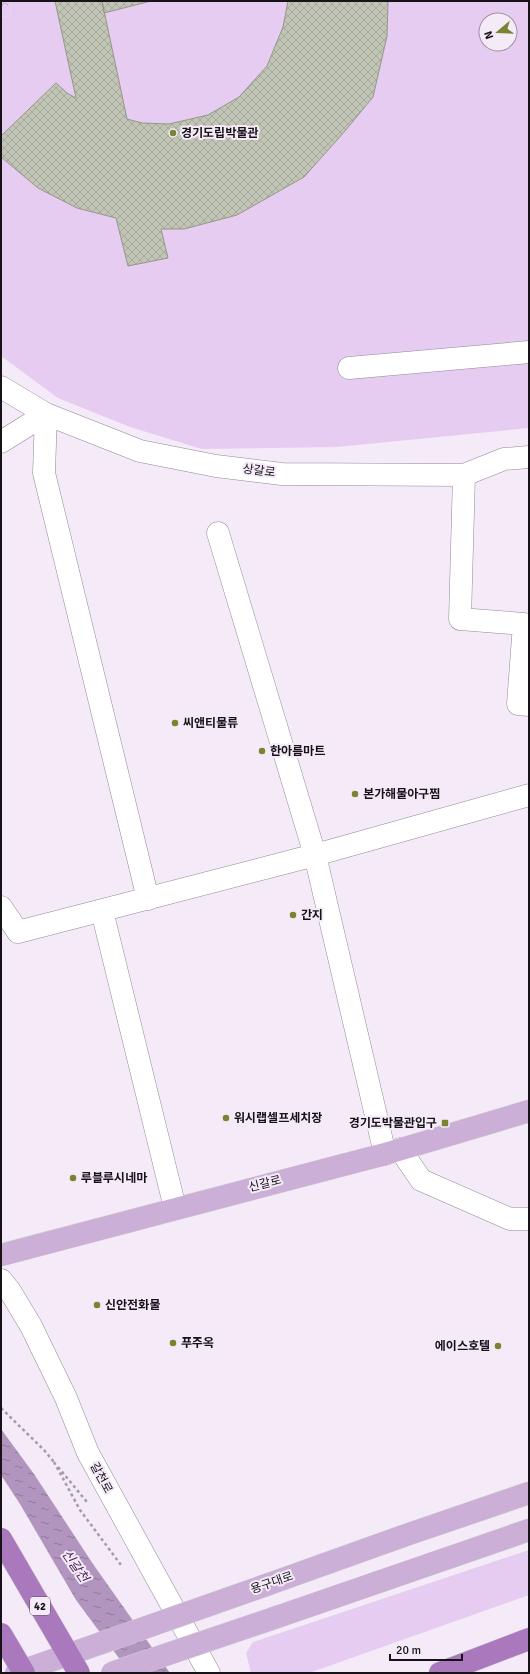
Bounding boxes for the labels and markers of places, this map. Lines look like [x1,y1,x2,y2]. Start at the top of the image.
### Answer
place label: 경기도립박물관 [181,126,258,141]
marker: 경기도립박물관 [168,128,178,138]
place label: 씨앤티물류 [183,716,238,731]
marker: 씨앤티물류 [170,718,180,728]
place label: 한아름마트 [270,744,325,759]
marker: 한아름마트 [257,746,267,756]
place label: 본가해물아구찜 [363,787,440,802]
marker: 본가해물아구찜 [350,789,360,799]
place label: 간지 [301,908,323,923]
marker: 간지 [288,910,298,920]
place label: 워시랩셀프세치장 [234,1111,322,1126]
marker: 워시랩셀프세치장 [221,1113,231,1123]
place label: 경기도박물관입구 [349,1116,437,1131]
marker: 경기도박물관입구 [440,1118,450,1128]
place label: 루블루시네마 [81,1171,147,1186]
marker: 루블루시네마 [68,1173,78,1183]
place label: 신안전화물 [105,1298,160,1313]
marker: 신안전화물 [92,1300,102,1310]
place label: 푸주옥 [181,1336,214,1351]
marker: 푸주옥 [168,1338,178,1348]
place label: 에이스호텔 [435,1339,490,1354]
marker: 에이스호텔 [493,1341,503,1351]

